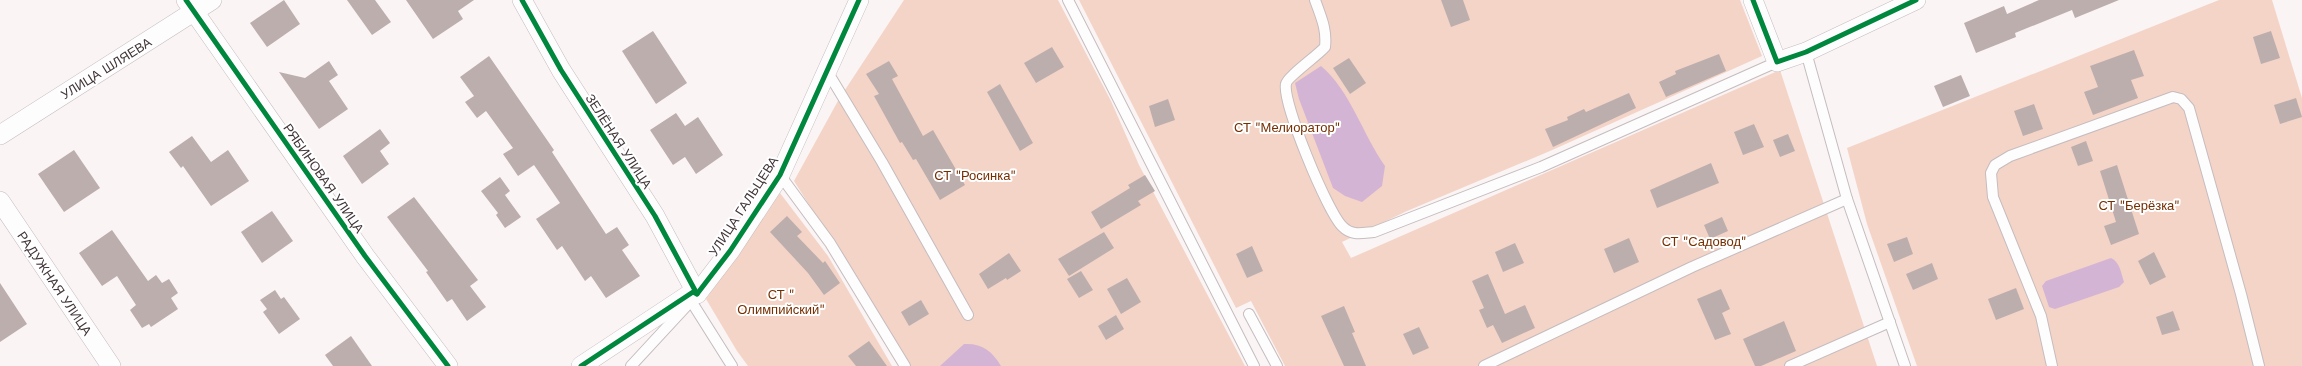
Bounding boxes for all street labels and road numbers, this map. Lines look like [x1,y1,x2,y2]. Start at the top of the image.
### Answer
street label: УЛИЦА ШЛЯЕВА [58,34,155,102]
street label: ЗЕЛЁНАЯ УЛИЦА [582,91,655,192]
street label: РЯБИНОВАЯ УЛИЦА [280,121,367,236]
street label: УЛИЦА ГАЛЬЦЕВА [706,153,781,259]
street label: РАДУЖНАЯ УЛИЦА [14,229,95,338]

